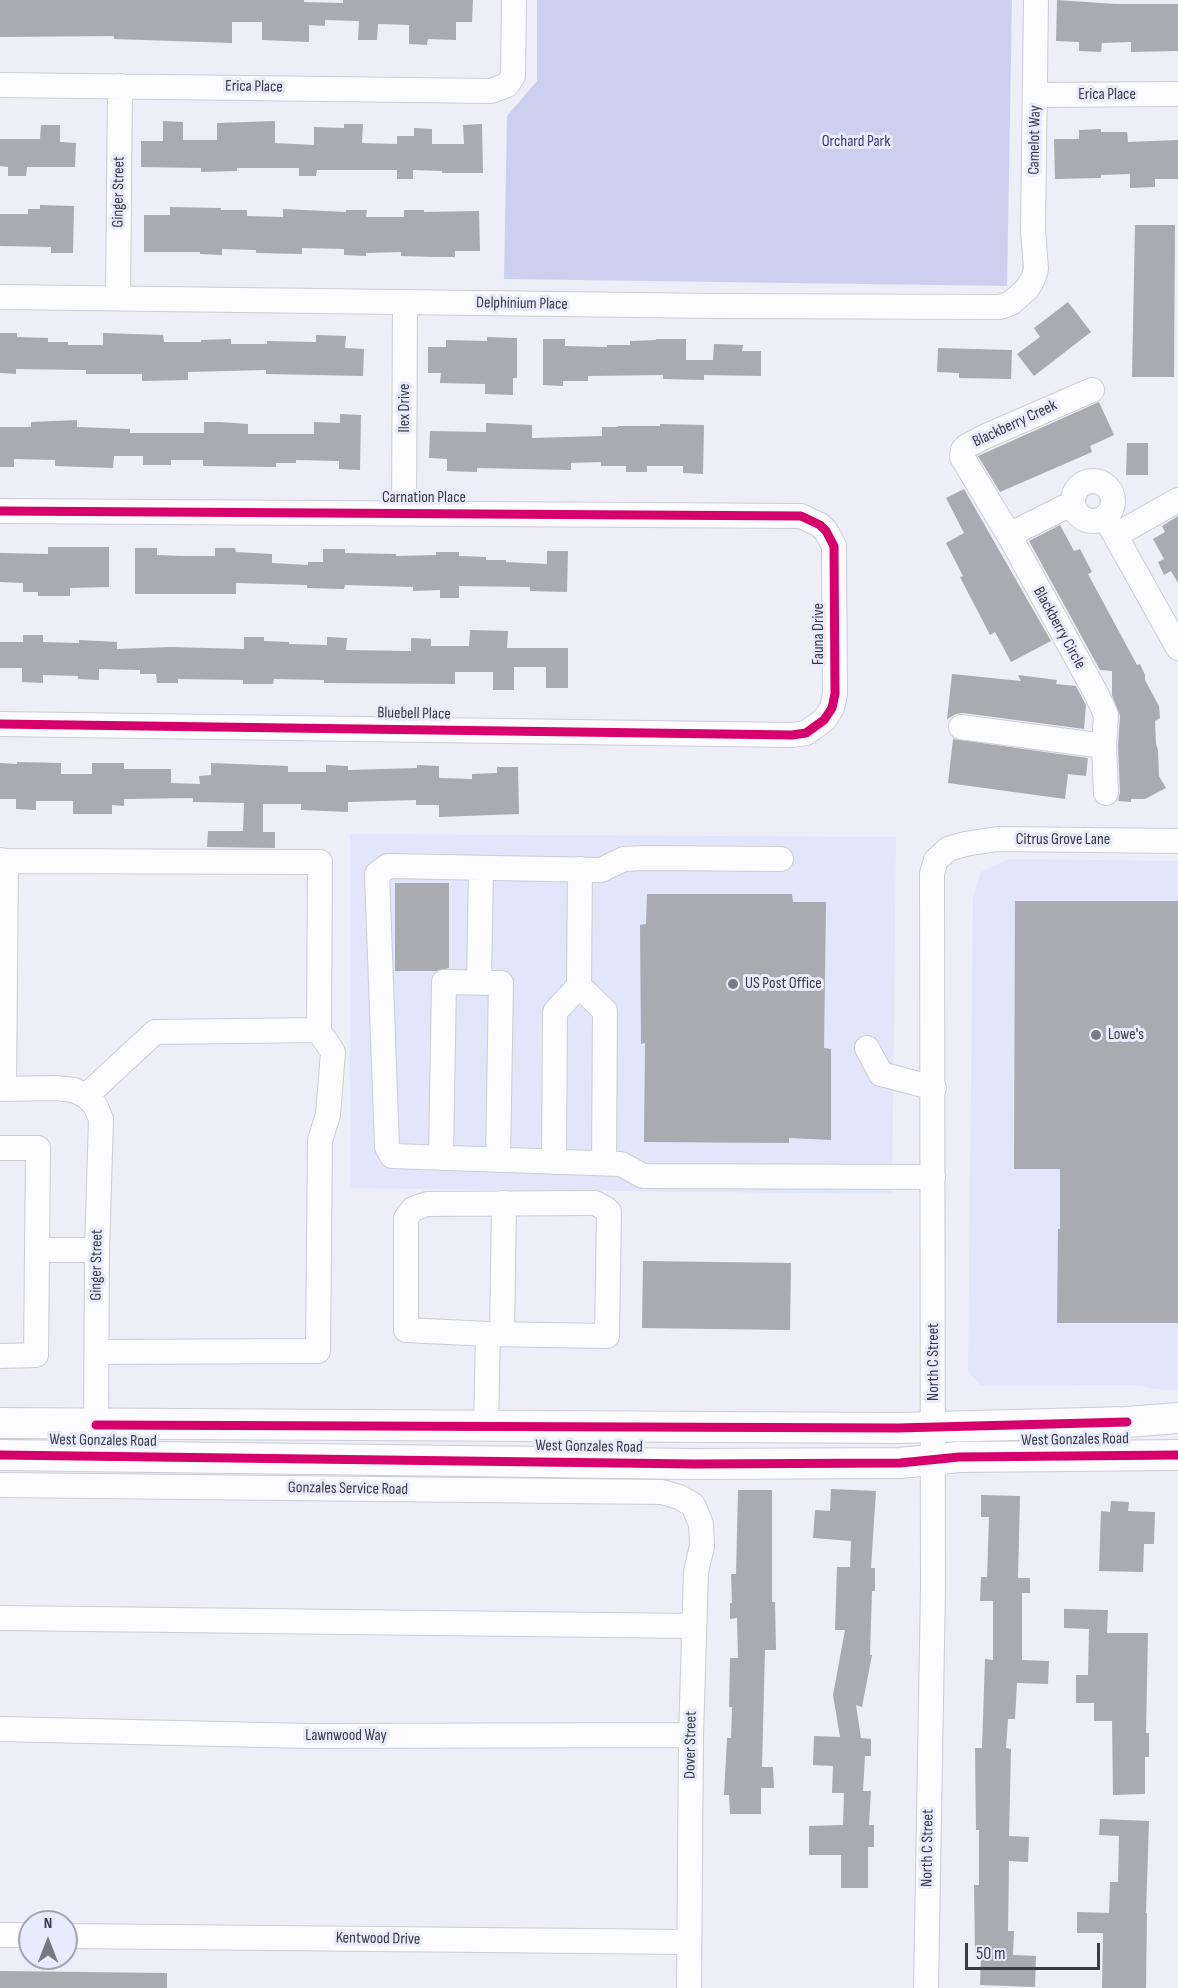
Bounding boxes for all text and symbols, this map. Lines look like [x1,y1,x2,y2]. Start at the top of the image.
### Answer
street label: Erica Place [225,77,283,97]
street label: Erica Place [1078,85,1136,105]
street label: Camelot Way [1025,105,1045,175]
park label: Orchard Park [822,132,890,152]
street label: Ginger Street [109,156,129,228]
street label: Delphinium Place [476,294,568,314]
street label: Ilex Drive [395,384,415,432]
street label: Blackberry Creek [970,396,1060,452]
street label: Carnation Place [382,488,466,508]
street label: Blackberry Circle [1029,584,1089,672]
street label: Fauna Drive [809,603,829,665]
street label: Bluebell Place [377,704,451,724]
street label: Citrus Grove Lane [1016,830,1110,850]
place label: US Post Office [745,974,822,994]
marker: US Post Office [726,977,740,991]
place label: Lowe's [1108,1025,1144,1045]
marker: Lowe's [1089,1028,1103,1042]
street label: Ginger Street [87,1229,107,1301]
street label: North C Street [924,1323,944,1401]
street label: West Gonzales Road [1021,1429,1129,1451]
street label: West Gonzales Road [49,1430,157,1452]
street label: West Gonzales Road [535,1436,643,1458]
street label: Gonzales Service Road [288,1478,408,1500]
street label: Dover Street [681,1711,701,1779]
street label: Lawnwood Way [305,1726,387,1746]
street label: North C Street [918,1809,938,1887]
north arrow [18,1910,78,1970]
text: N [44,1914,52,1933]
street label: Kentwood Drive [336,1929,420,1949]
scale bar [968,1931,1103,1969]
text: 50 m [976,1943,1006,1964]

